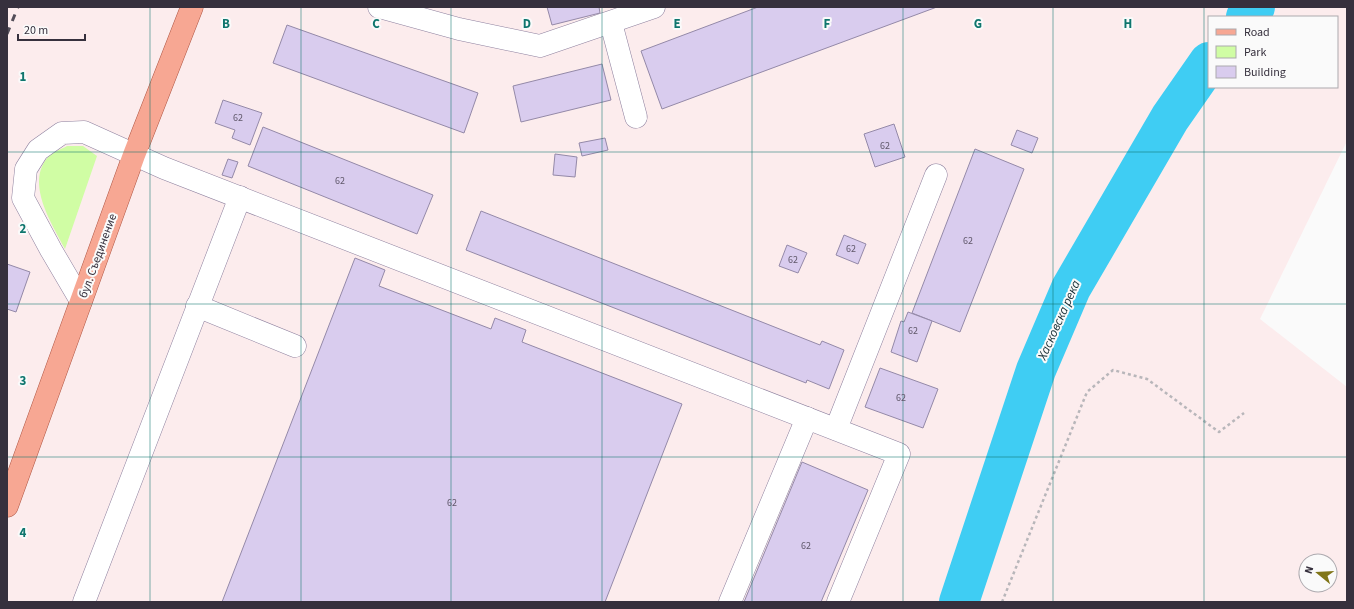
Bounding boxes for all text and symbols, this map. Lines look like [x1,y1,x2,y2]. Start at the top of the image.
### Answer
text: B [222,15,230,33]
text: C [372,15,380,33]
text: D [523,15,531,33]
text: E [673,15,681,33]
text: F [824,15,831,33]
text: G [974,15,982,33]
text: H [1124,15,1132,33]
scale bar [18,16,85,42]
legend [1208,16,1338,88]
text: 20 m [24,22,48,39]
text: Road [1244,24,1270,41]
text: Park [1244,44,1266,61]
text: Building [1244,64,1286,81]
text: 1 [20,68,27,86]
house number: 62 [233,111,243,125]
house number: 62 [880,139,890,153]
house number: 62 [335,174,345,188]
street label: бул. Съединение [75,211,121,301]
text: 2 [20,220,27,238]
house number: 62 [963,234,973,248]
house number: 62 [846,242,856,256]
house number: 62 [788,253,798,267]
water label: Хасковска река [1033,277,1085,364]
house number: 62 [908,324,918,338]
text: 3 [20,372,27,390]
house number: 62 [896,391,906,405]
house number: 62 [447,496,457,510]
text: 4 [20,524,27,542]
house number: 62 [801,539,811,553]
north arrow [1298,553,1338,593]
text: N [1301,564,1317,576]

